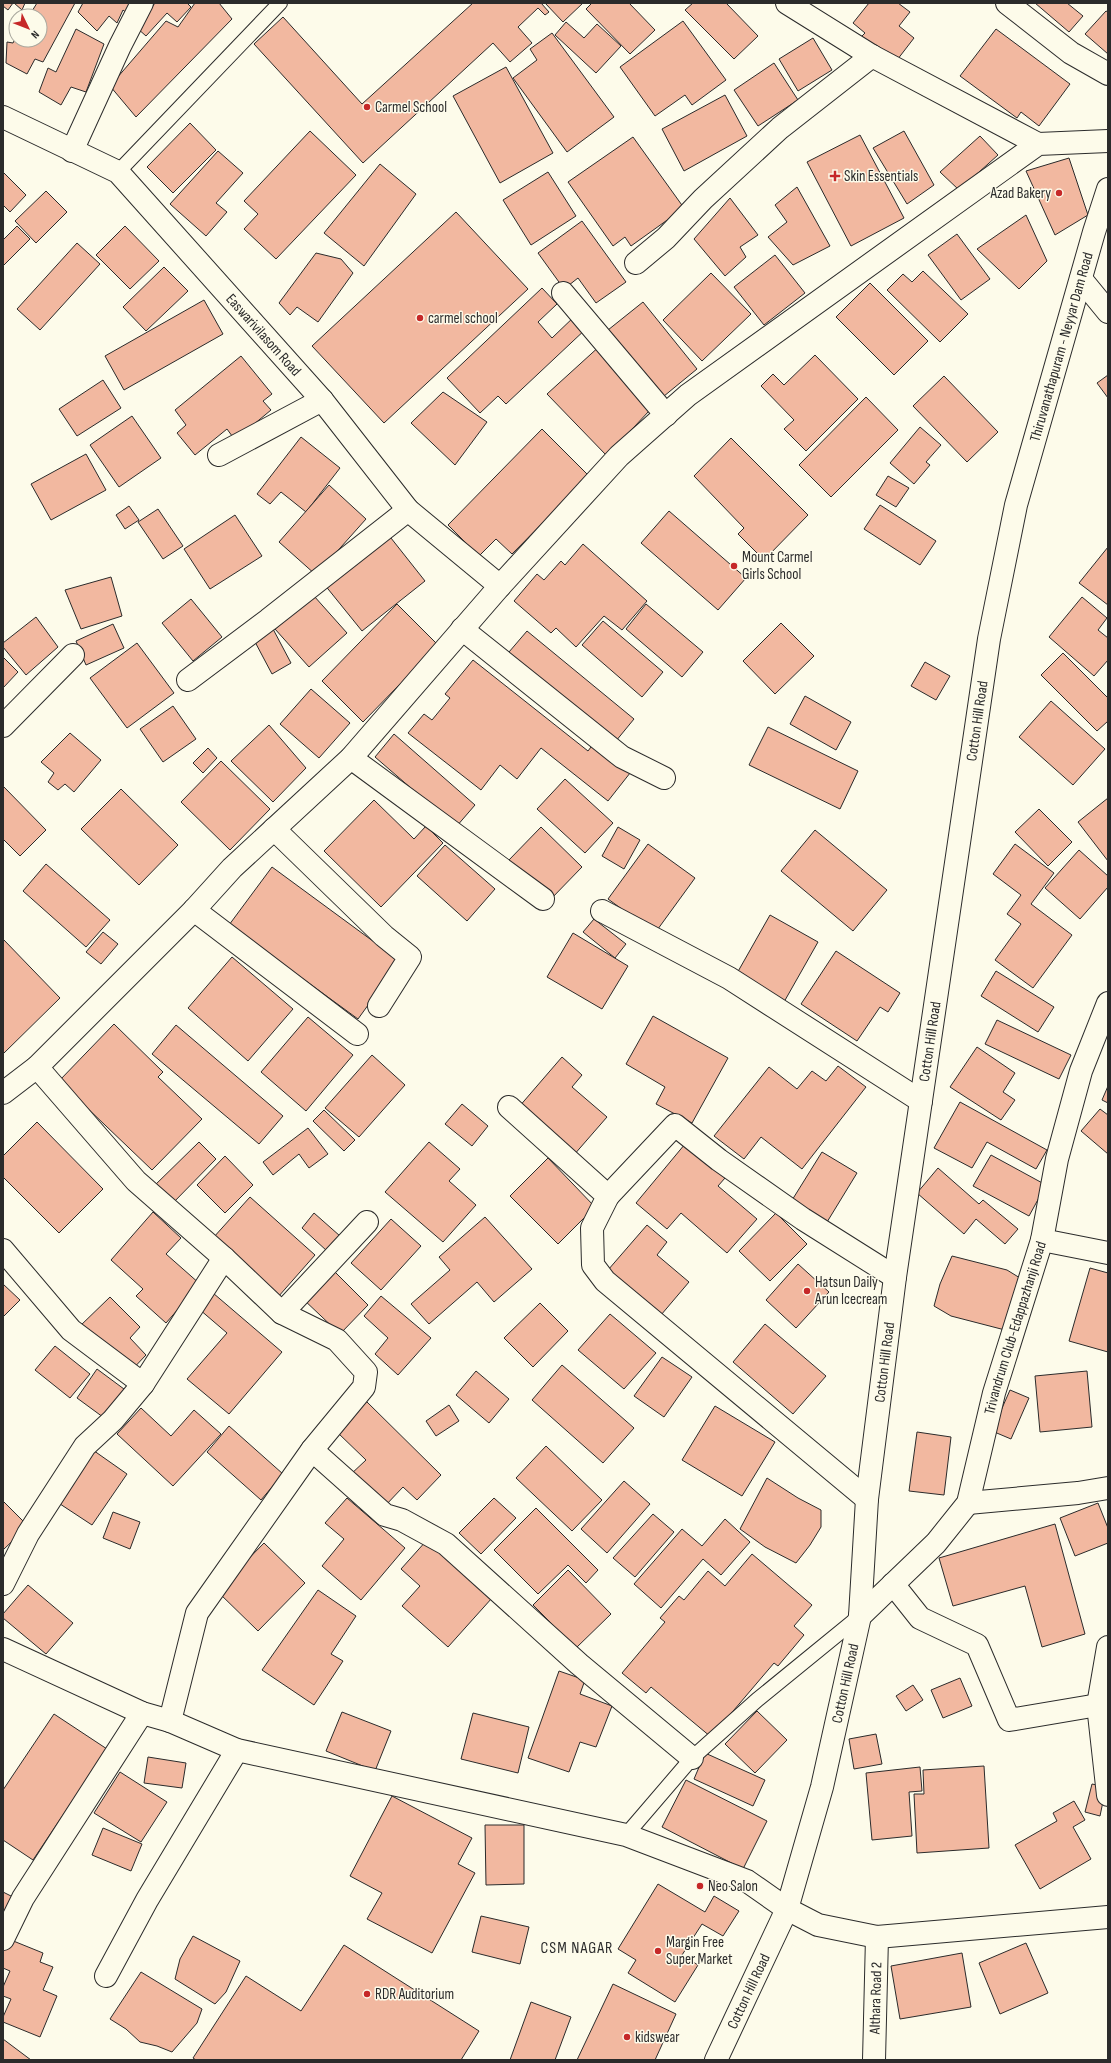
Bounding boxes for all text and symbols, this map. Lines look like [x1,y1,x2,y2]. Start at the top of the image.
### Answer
north arrow [8,8,48,48]
text: N [28,28,42,41]
place label: Carmel School [375,98,447,117]
marker: Carmel School [362,102,372,112]
place label: Skin Essentials [844,167,918,186]
marker: Skin Essentials [829,170,841,182]
place label: Azad Bakery [989,184,1051,203]
marker: Azad Bakery [1054,188,1064,198]
street label: Thiruvanathapuram - Neyyar Dam Road [1025,250,1097,444]
street label: Easwarivilasom Road [222,290,306,380]
place label: carmel school [428,309,498,328]
marker: carmel school [415,313,425,323]
place label: Mount Carmel Girls School [742,548,812,584]
marker: Mount Carmel Girls School [729,561,739,571]
street label: Cotton Hill Road [962,680,992,762]
street label: Cotton Hill Road [914,1000,945,1083]
street label: Trivandrum Club-Edappazhanji Road [980,1239,1050,1416]
place label: Hatsun Daily Arun Icecream [814,1273,887,1309]
marker: Hatsun Daily Arun Icecream [802,1286,812,1296]
street label: Cotton Hill Road [870,1321,899,1404]
street label: Cotton Hill Road [827,1642,863,1725]
place label: Neo Salon [708,1877,758,1896]
marker: Neo Salon [695,1881,705,1891]
place label: Margin Free Super Market [666,1933,733,1969]
district label: CSM NAGAR [541,1939,613,1958]
marker: Margin Free Super Market [653,1946,663,1956]
street label: Cotton Hill Road [723,1951,774,2032]
street label: Althara Road 2 [865,1962,886,2035]
place label: RDR Auditorium [375,1985,454,2004]
marker: RDR Auditorium [362,1989,372,1999]
place label: kidswear [635,2028,680,2047]
marker: kidswear [622,2032,632,2042]

